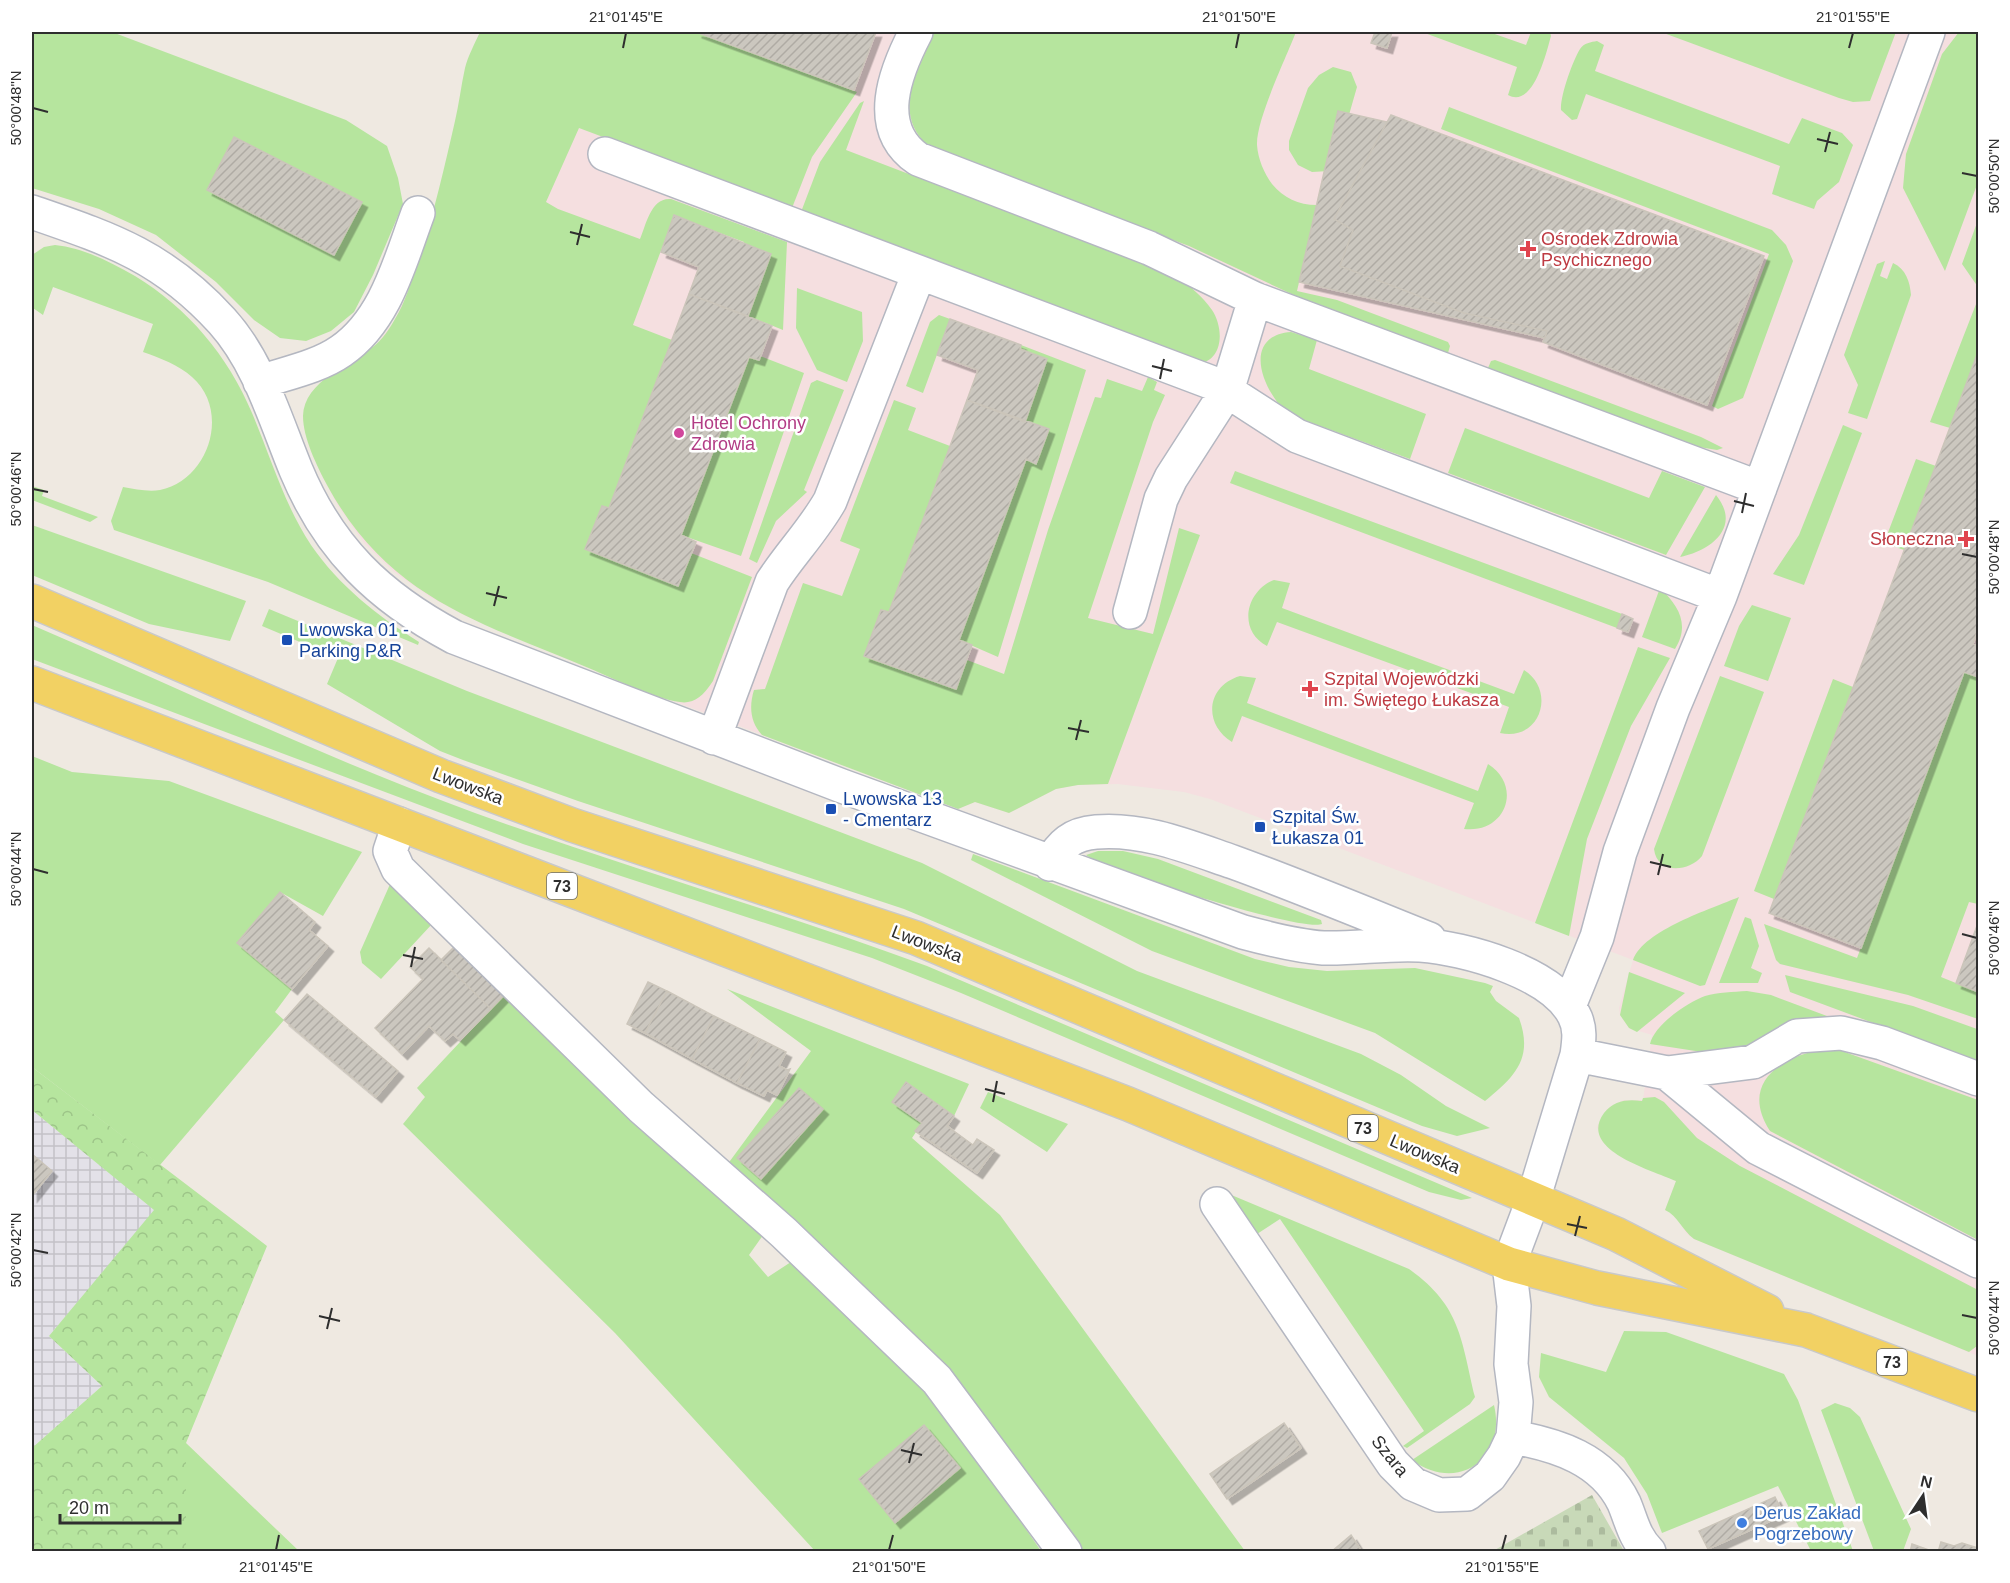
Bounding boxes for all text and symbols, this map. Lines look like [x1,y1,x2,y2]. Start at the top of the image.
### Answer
text: 21°01'45"E [589,8,663,25]
text: 21°01'50"E [1202,8,1276,25]
text: 21°01'55"E [1816,8,1890,25]
text: 50°00'48"N [7,70,24,146]
text: 50°00'50"N [1985,138,2002,214]
place label: Ośrodek Zdrowia Psychicznego [1541,229,1679,270]
marker: Ośrodek Zdrowia Psychicznego [1519,240,1537,258]
place label: Hotel Ochrony Zdrowia [691,413,806,454]
marker: Hotel Ochrony Zdrowia [672,426,686,440]
text: 50°00'46"N [7,451,24,527]
text: 50°00'48"N [1985,519,2002,595]
place label: Słoneczna [1870,529,1955,549]
marker: Słoneczna [1959,532,1973,546]
place label: Lwowska 01 - Parking P&R [299,620,409,661]
marker: Lwowska 01 - Parking P&R [280,633,294,647]
place label: Szpital Wojewódzki im. Świętego Łukasza [1324,669,1500,710]
marker: Szpital Wojewódzki im. Świętego Łukasza [1301,680,1319,698]
street label: Lwowska [430,763,507,809]
place label: Lwowska 13 - Cmentarz [843,789,942,830]
marker: Lwowska 13 - Cmentarz [824,802,838,816]
place label: Szpital Św. Łukasza 01 [1272,806,1364,848]
marker: Szpital Św. Łukasza 01 [1253,820,1267,834]
text: 50°00'44"N [7,831,24,907]
road number: 73 [547,873,577,899]
text: 50°00'46"N [1985,900,2002,976]
street label: Lwowska [889,921,966,967]
road number: 73 [1348,1115,1378,1141]
street label: Lwowska [1387,1130,1464,1178]
text: 50°00'42"N [7,1212,24,1288]
text: 50°00'44"N [1985,1280,2002,1356]
road number: 73 [1877,1349,1907,1375]
street label: Szara [1367,1431,1413,1481]
north arrow [1893,1466,1953,1526]
text: N [1919,1472,1934,1491]
scale bar [60,1487,180,1525]
text: 20 m [69,1498,109,1518]
place label: Derus Zakład Pogrzebowy [1754,1503,1861,1544]
marker: Derus Zakład Pogrzebowy [1735,1516,1749,1530]
text: 21°01'45"E [239,1558,313,1575]
text: 21°01'50"E [852,1558,926,1575]
text: 21°01'55"E [1465,1558,1539,1575]

